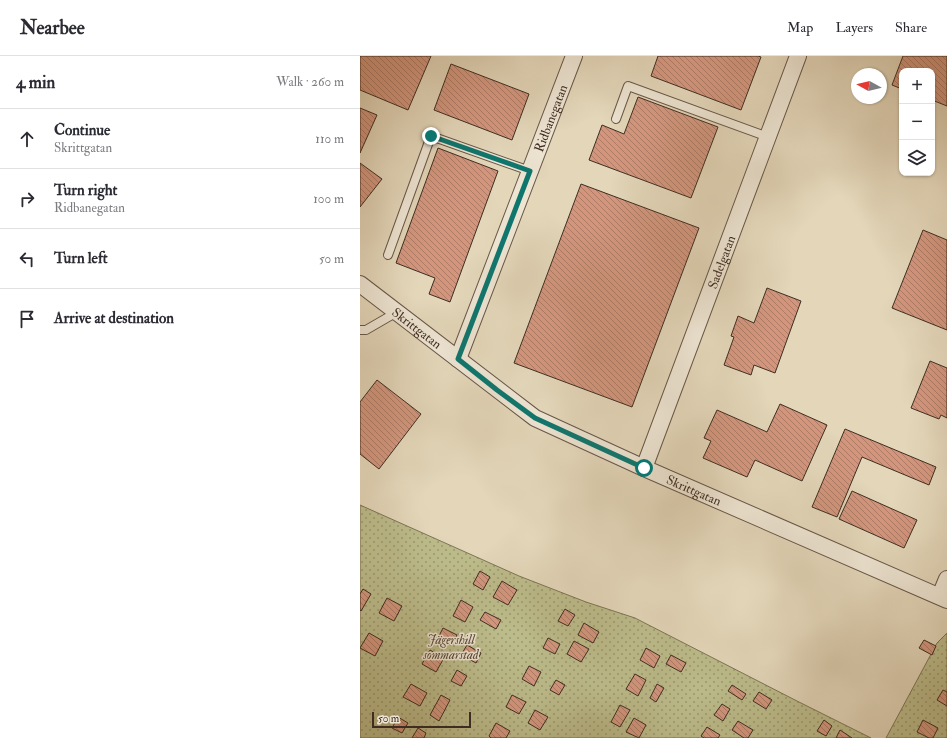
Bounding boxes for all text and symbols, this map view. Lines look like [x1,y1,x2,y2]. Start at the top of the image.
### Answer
text: Nearbee [20,16,85,40]
text: Map [787,19,813,36]
text: Layers [835,19,873,36]
text: Share [895,19,927,36]
north arrow [851,68,887,104]
map controls [899,68,935,176]
button: + [899,68,935,104]
text: 4 min [16,72,55,93]
text: Walk · 260 m [276,74,344,90]
street label: Ridbanegatan [531,82,571,154]
button: − [899,104,935,140]
text: Continue [54,121,110,140]
route end [422,127,440,145]
icon: ahead [16,128,38,150]
text: 110 m [315,131,344,147]
text: Skrittgatan [54,140,112,156]
button: layers [899,140,935,176]
text: Turn right [54,181,117,200]
icon: right [16,188,38,210]
text: 100 m [313,191,344,207]
text: Ridbanegatan [54,200,125,216]
street label: Sadelgatan [705,233,739,291]
icon: left [16,248,38,270]
text: Turn left [54,249,108,268]
text: 50 m [319,251,344,267]
street label: Skrittgatan [389,305,445,353]
icon: arrive [16,308,38,330]
text: Arrive at destination [54,309,174,328]
route start [635,459,653,477]
street label: Skrittgatan [664,472,724,510]
park label: Jägershill sommarstad [422,632,480,663]
scale bar [372,710,471,729]
text: 50 m [378,712,399,725]

